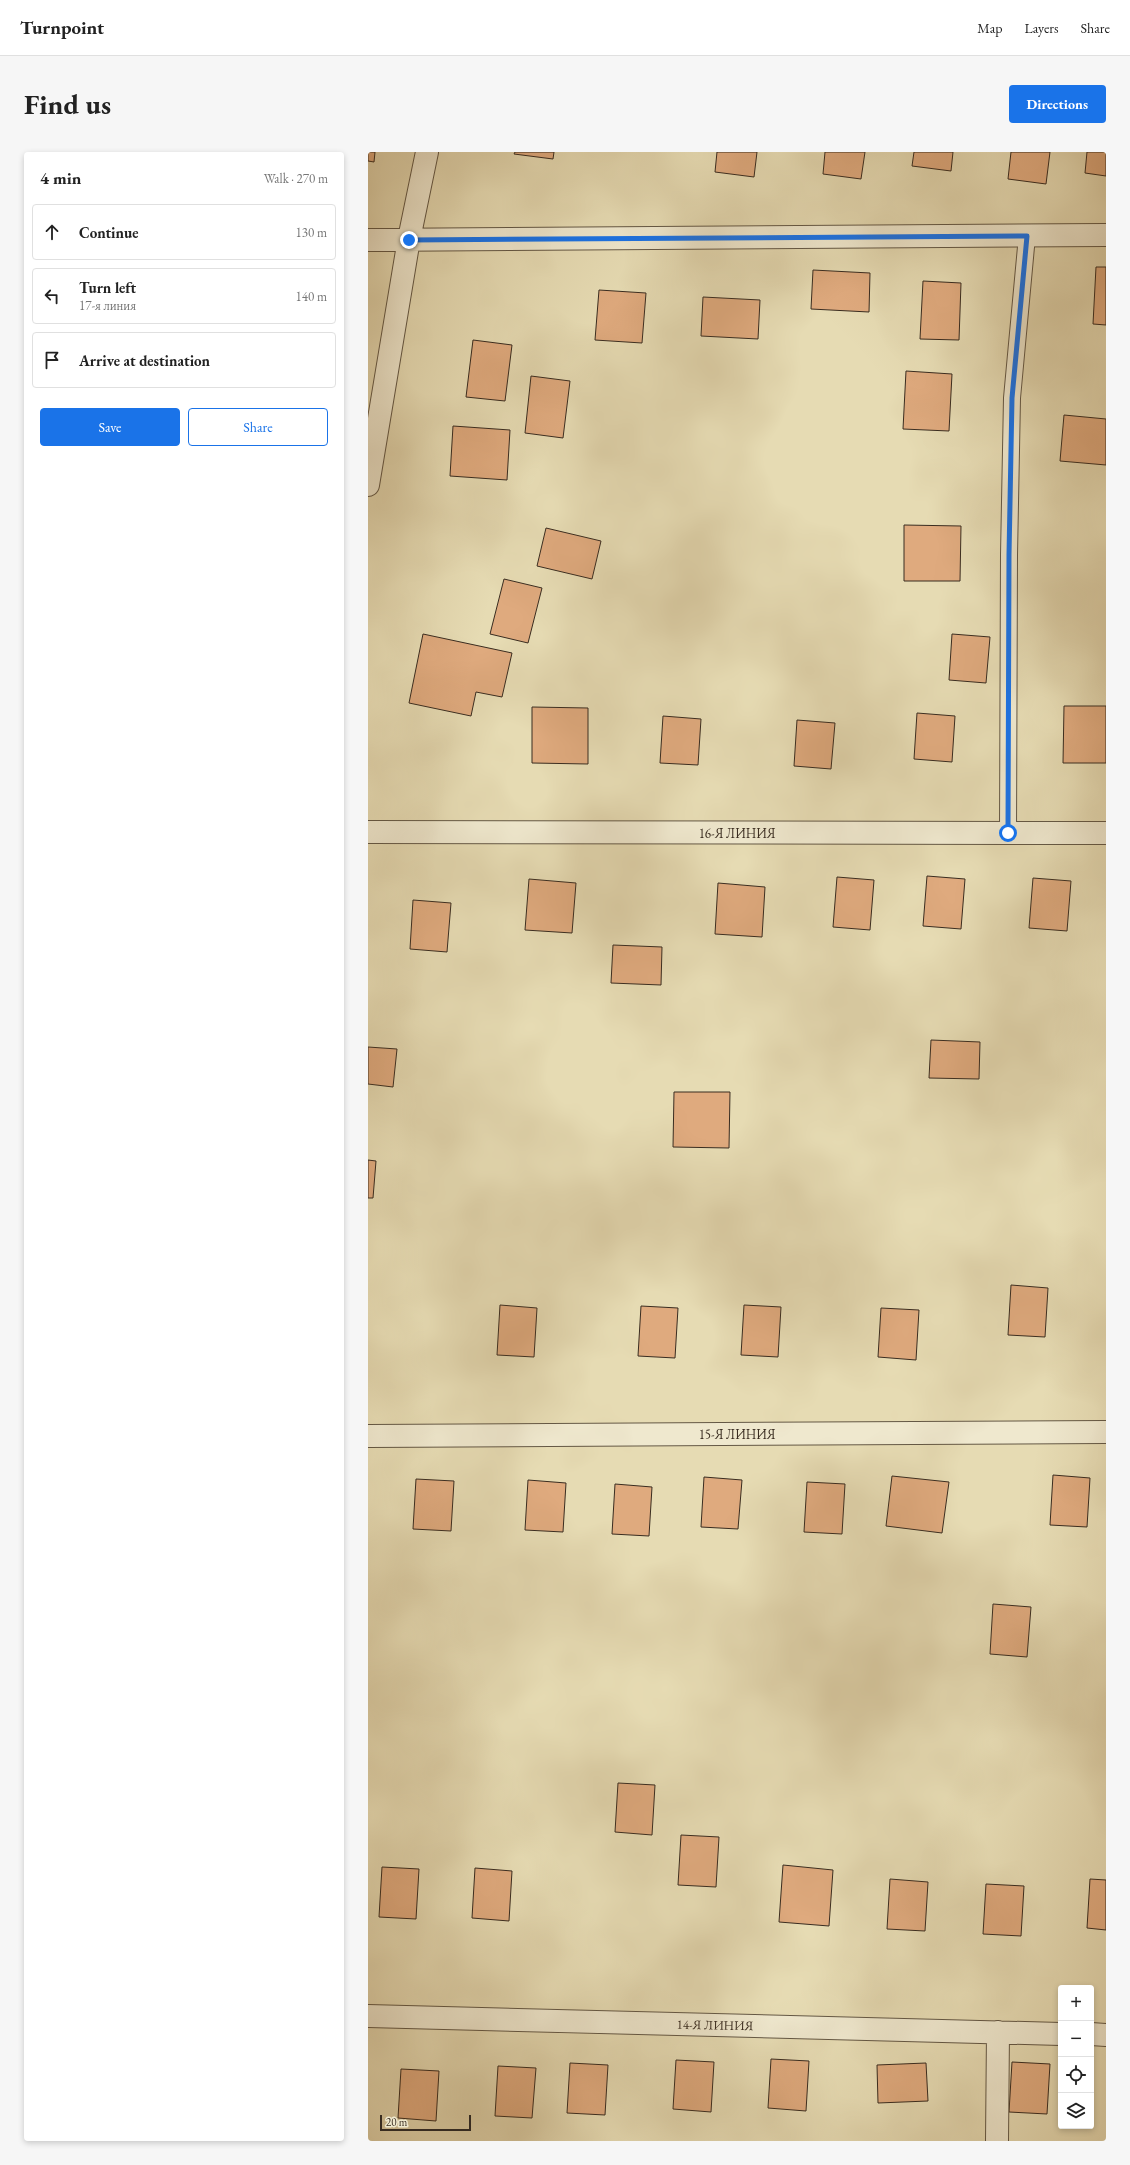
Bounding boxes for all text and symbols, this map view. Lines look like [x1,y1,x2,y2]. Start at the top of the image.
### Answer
text: Turnpoint [20,15,104,40]
text: Map [977,19,1002,37]
text: Layers [1024,19,1059,37]
text: Share [1081,19,1110,37]
button: Directions [1009,85,1106,123]
text: Find us [24,86,111,122]
text: 4 min [40,167,81,189]
text: Walk · 270 m [264,170,328,187]
icon: ahead [41,221,63,243]
text: Continue [79,223,139,242]
text: 130 m [296,224,327,241]
route end [400,231,418,249]
text: Turn left [79,278,136,297]
icon: left [41,285,63,307]
text: 140 m [296,288,327,305]
text: 17-я линия [79,297,136,314]
icon: arrive [41,349,63,371]
text: Arrive at destination [79,351,210,370]
button: Save [40,408,180,446]
button: Share [188,408,328,446]
route start [999,824,1017,842]
street label: 16-Я ЛИНИЯ [699,825,776,842]
street label: 15-Я ЛИНИЯ [699,1426,776,1443]
map controls [1058,1985,1094,2129]
button: + [1058,1985,1094,2021]
street label: 14-Я ЛИНИЯ [676,2016,754,2034]
button: − [1058,2021,1094,2057]
button: locate [1058,2057,1094,2093]
button: layers [1058,2093,1094,2129]
scale bar [380,2113,471,2132]
text: 20 m [386,2115,407,2129]

